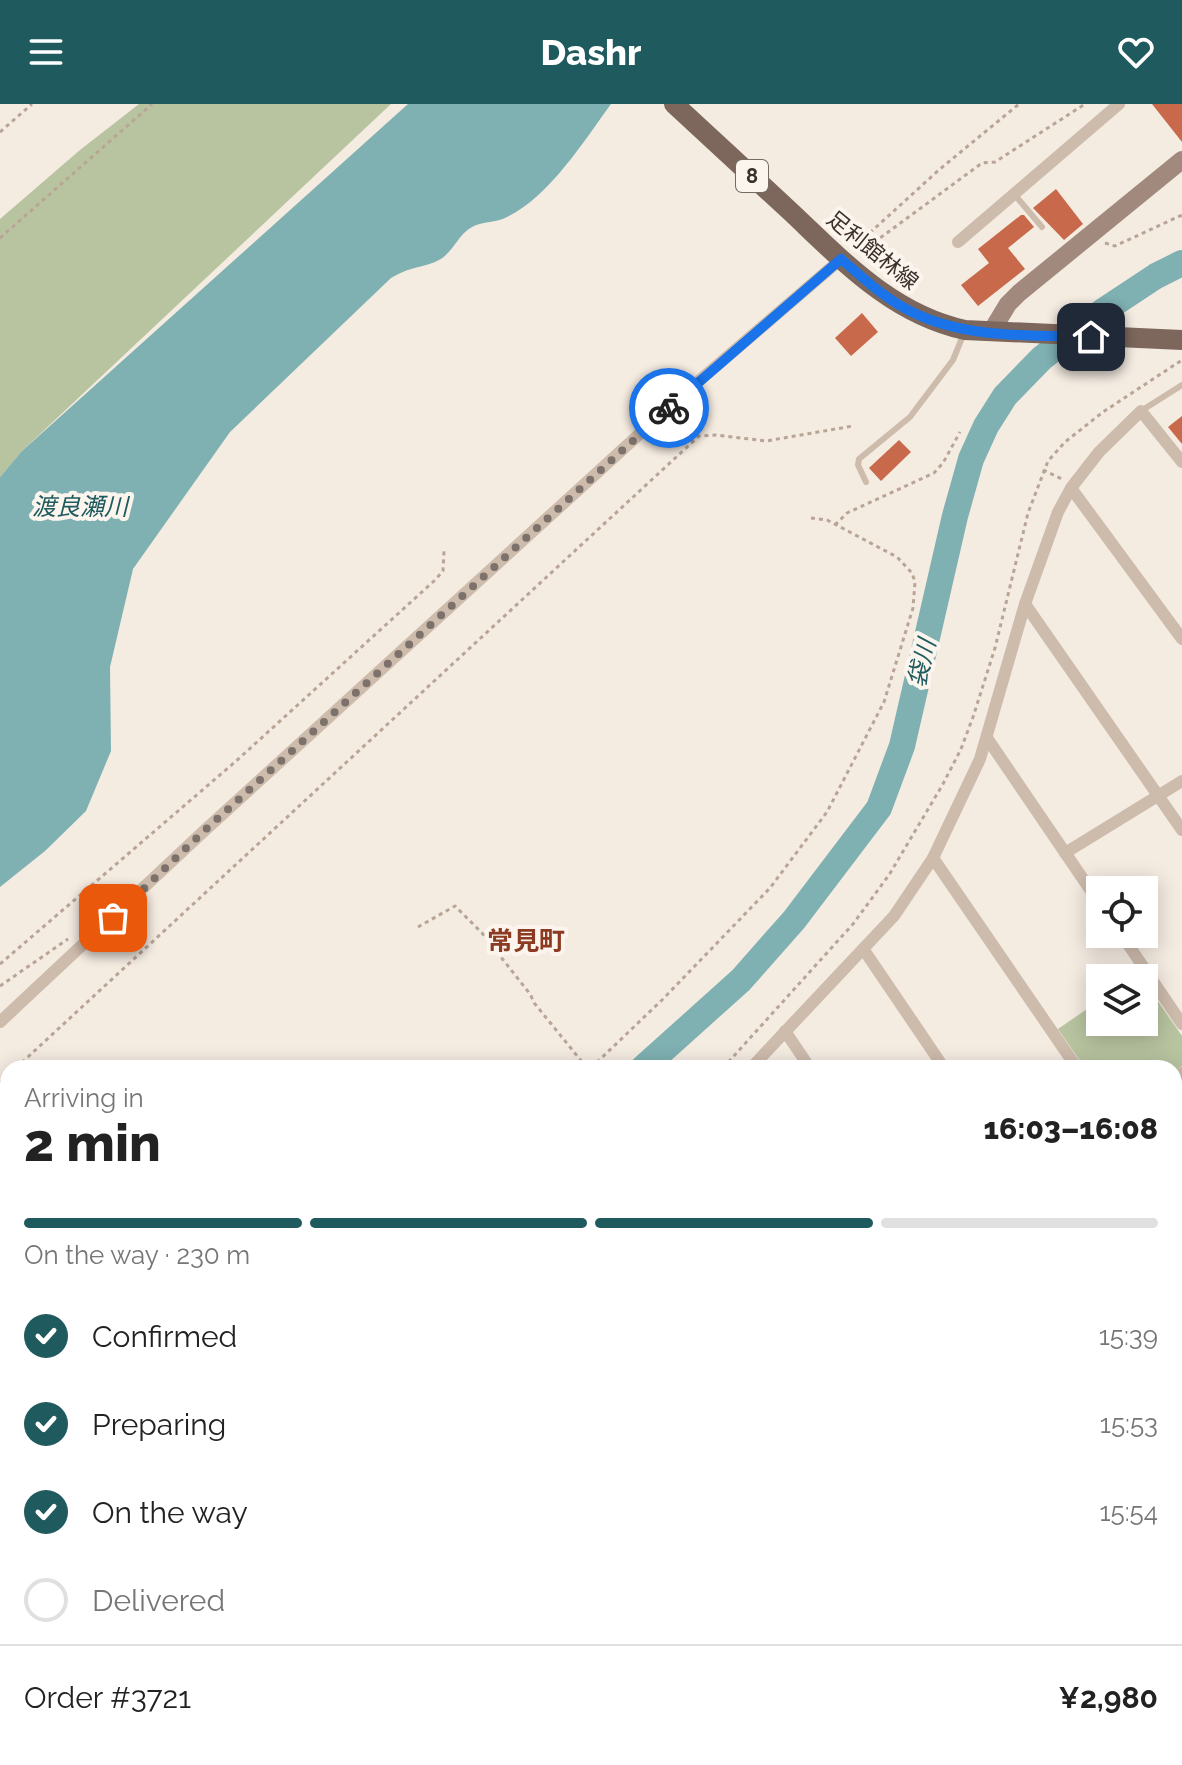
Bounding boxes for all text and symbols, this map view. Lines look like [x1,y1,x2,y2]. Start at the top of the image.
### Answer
icon: menu [24,30,68,74]
icon: heart [1114,30,1158,74]
text: Dashr [541,31,641,73]
road number: 8 [736,160,768,192]
street label: 足利館林線 [822,205,924,295]
pin [1057,303,1125,371]
icon: home [1069,315,1113,359]
courier [629,368,709,448]
icon: bike [647,386,691,430]
water label: 渡良瀬川 [32,492,131,521]
water label: 袋川 [902,633,942,690]
map controls [1086,876,1158,1036]
button: locate [1086,876,1158,948]
pin [79,884,147,952]
icon: bag [91,896,135,940]
district label: 常見町 [487,926,565,956]
button: layers [1086,964,1158,1036]
text: Arriving in [24,1083,144,1113]
text: 16:03–16:08 [983,1111,1158,1146]
text: 2 min [24,1112,161,1173]
text: On the way · 230 m [24,1240,250,1270]
icon: check [24,1314,68,1358]
text: Confirmed [92,1319,237,1354]
text: 15:39 [1099,1321,1158,1351]
icon: check [24,1402,68,1446]
text: Preparing [92,1407,226,1442]
text: 15:53 [1100,1409,1158,1439]
icon: check [24,1490,68,1534]
text: On the way [92,1495,248,1530]
text: 15:54 [1099,1497,1158,1527]
text: Delivered [92,1583,225,1618]
text: Order #3721 [24,1680,191,1715]
text: ¥2,980 [1059,1680,1158,1715]

